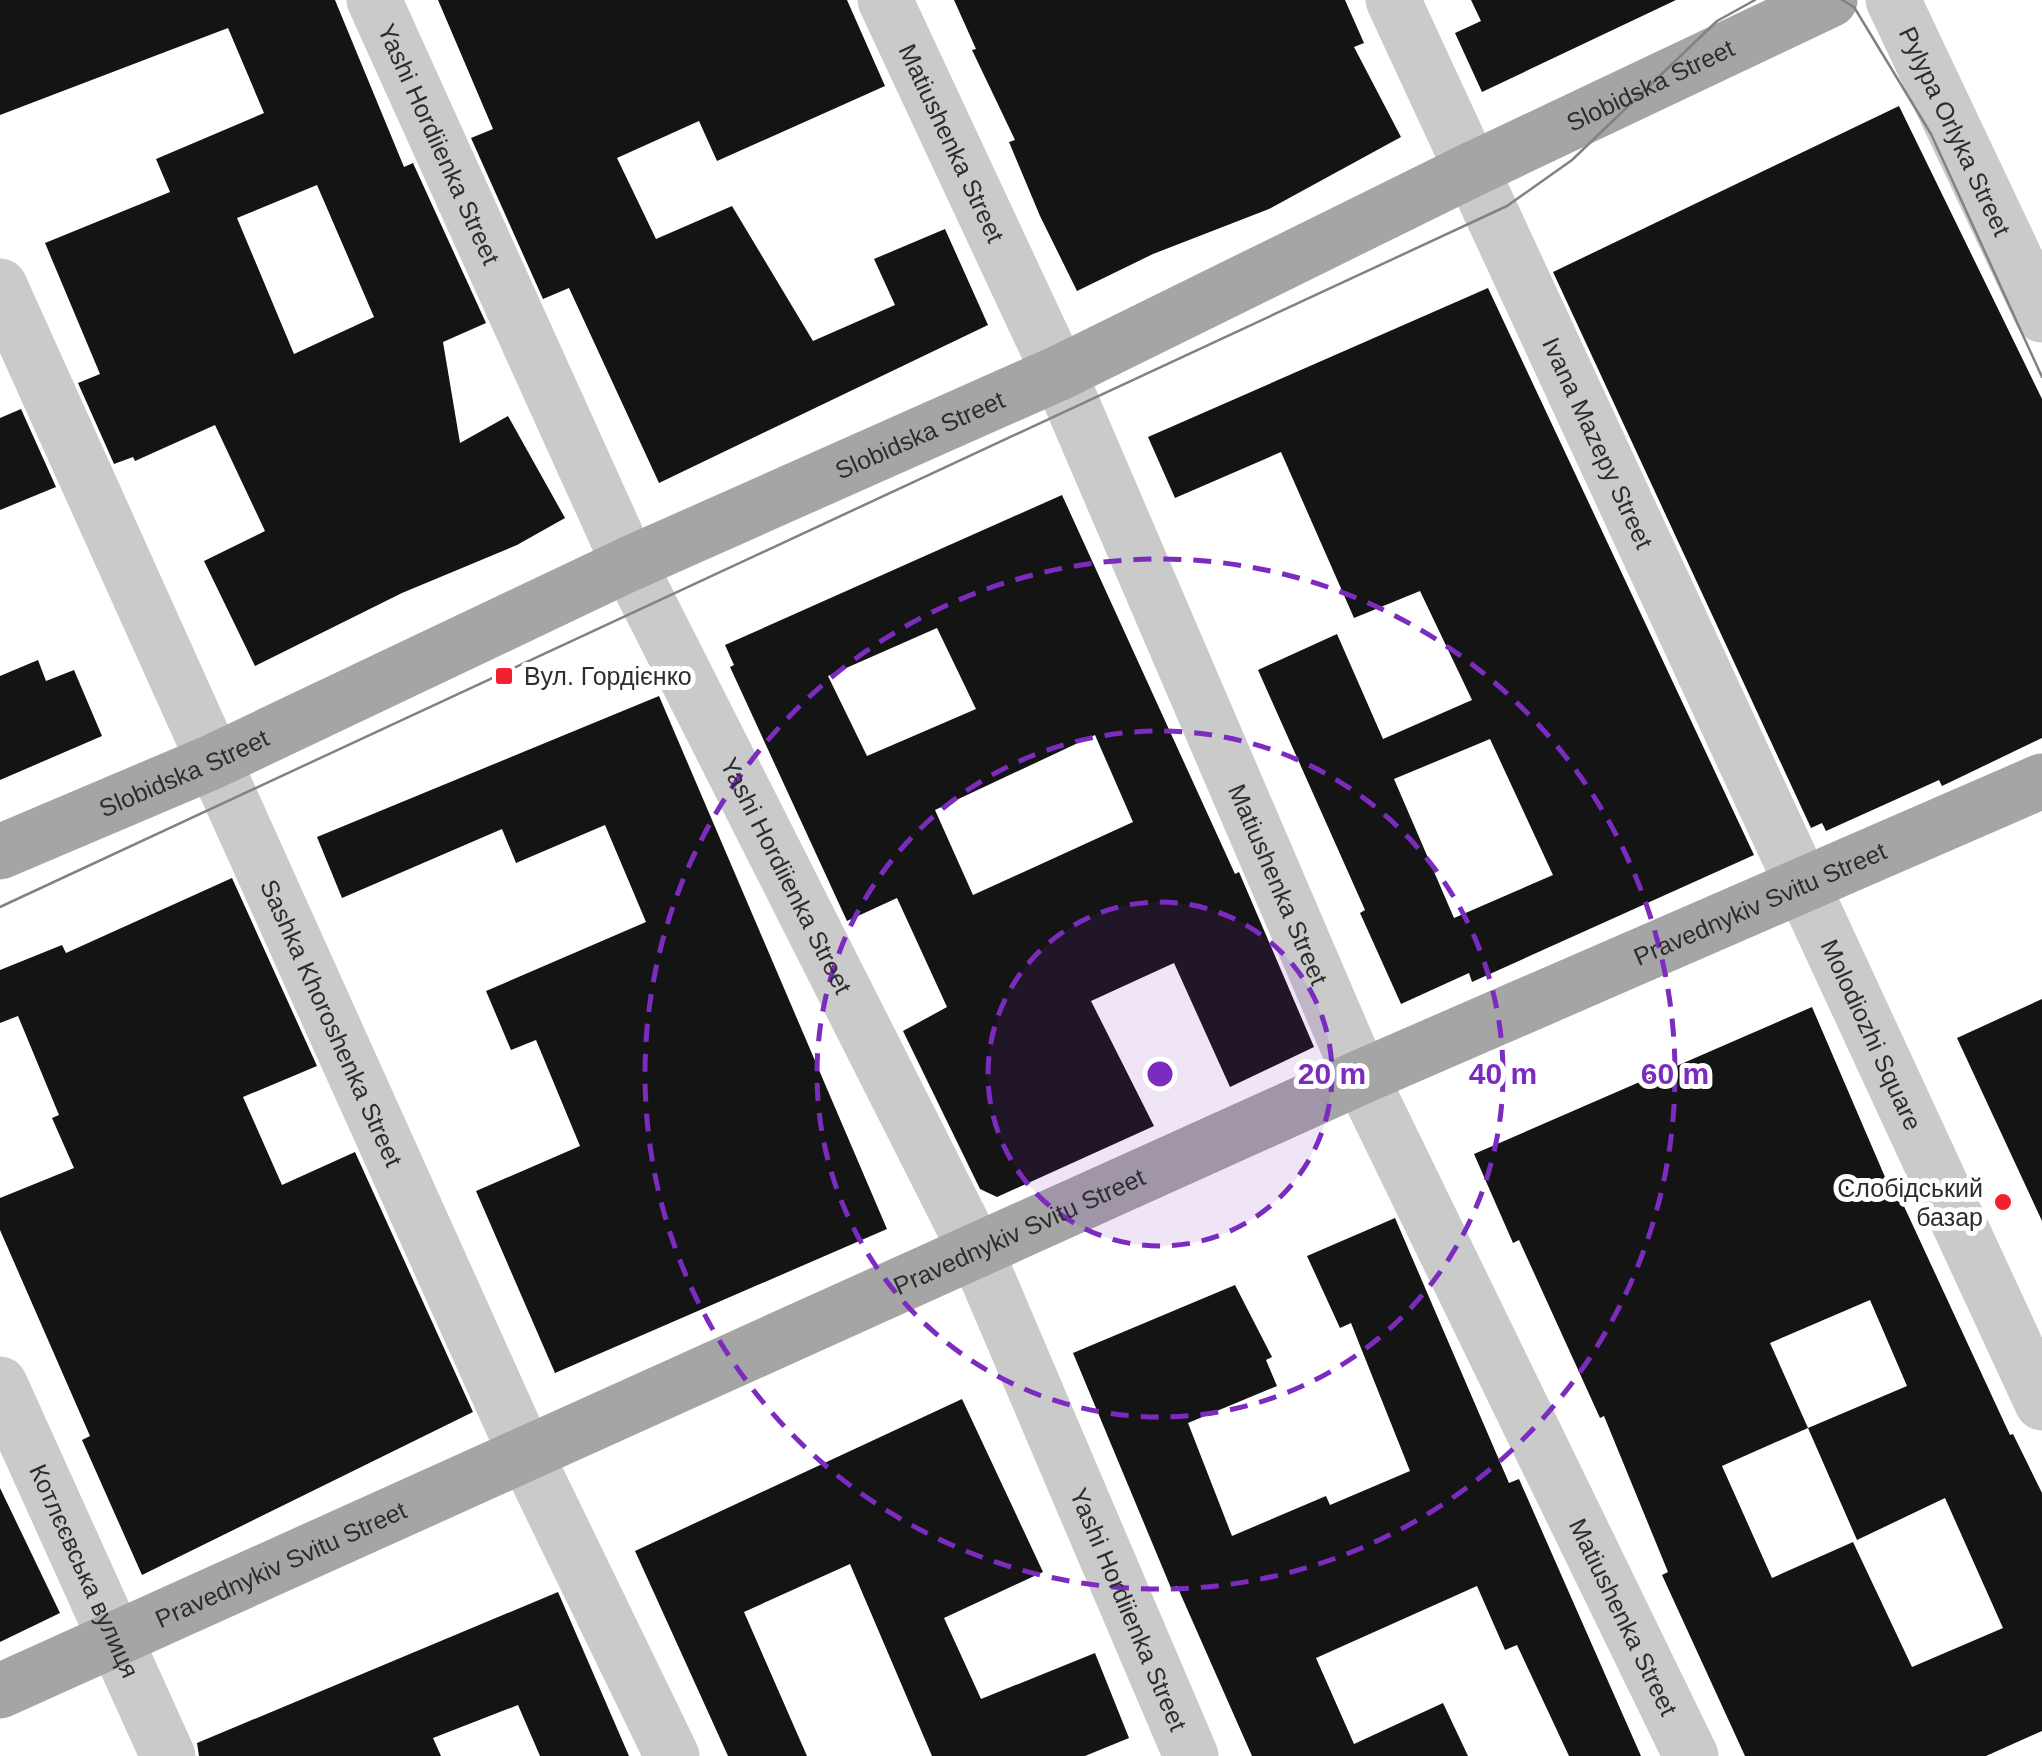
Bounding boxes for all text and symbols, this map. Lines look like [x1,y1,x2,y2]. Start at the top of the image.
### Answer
street label: Yashi Hordiienka Street [373,19,506,269]
street label: Pylypa Orlyka Street [1894,22,2016,240]
street label: Slobidska Street [1562,34,1739,137]
street label: Matiushenka Street [894,40,1010,247]
street label: Ivana Mazepy Street [1537,333,1659,553]
street label: Slobidska Street [831,385,1009,485]
place label: Вул. Гордієнко [524,662,692,690]
marker: Вул. Гордієнко [493,665,515,687]
street label: Slobidska Street [95,723,273,822]
street label: Yashi Hordiienka Street [715,753,858,998]
street label: Matiushenka Street [1223,780,1334,989]
street label: Pravednykiv Svitu Street [1629,836,1890,971]
street label: Sashka Khoroshenka Street [255,875,408,1171]
street label: Molodiozhi Square [1815,935,1928,1135]
centre of rings [1142,1056,1178,1092]
text: 20 m [1298,1057,1366,1090]
text: 40 m [1469,1057,1537,1090]
text: 60 m [1641,1057,1709,1090]
street label: Pravednykiv Svitu Street [889,1162,1149,1300]
place label: Слобідський базар [1837,1174,1983,1231]
marker: Слобідський базар [1992,1191,2014,1213]
street label: Котлєєвська вулиця [24,1460,145,1682]
street label: Yashi Hordiienka Street [1065,1484,1193,1735]
street label: Pravednykiv Svitu Street [151,1496,411,1633]
street label: Matiushenka Street [1564,1514,1683,1720]

